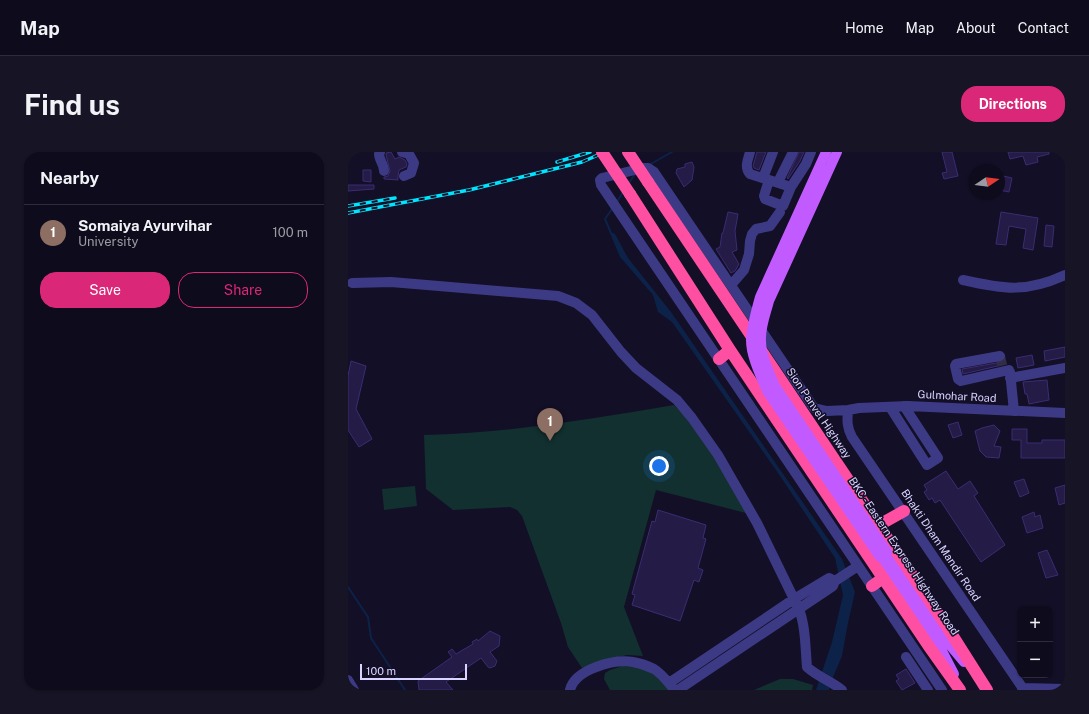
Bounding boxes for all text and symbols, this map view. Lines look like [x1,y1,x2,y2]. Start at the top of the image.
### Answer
text: Map [20,17,60,39]
text: Home [845,20,884,36]
text: Map [906,20,934,36]
text: About [956,20,996,36]
text: Contact [1018,20,1069,36]
button: Directions [961,86,1065,122]
text: Find us [24,88,120,121]
north arrow [969,164,1005,200]
text: Nearby [40,168,99,188]
text: Somaiya Ayurvihar [78,217,212,234]
text: 1 [50,225,56,240]
text: 100 m [272,225,308,240]
text: University [78,234,138,249]
button: Save [40,272,170,308]
button: Share [178,272,308,308]
street label: Sion Panvel Highway [784,365,854,461]
street label: Gulmohar Road [917,388,997,404]
pin: 1 [537,408,563,441]
your location [649,456,669,476]
street label: BKC - Eastern Express Highway Road [847,475,961,637]
street label: Bhakti Dham Mandir Road [899,487,983,603]
map controls [1017,606,1053,678]
button: + [1017,606,1053,642]
button: − [1017,642,1053,678]
scale bar [360,662,467,681]
text: 100 m [366,665,396,677]

